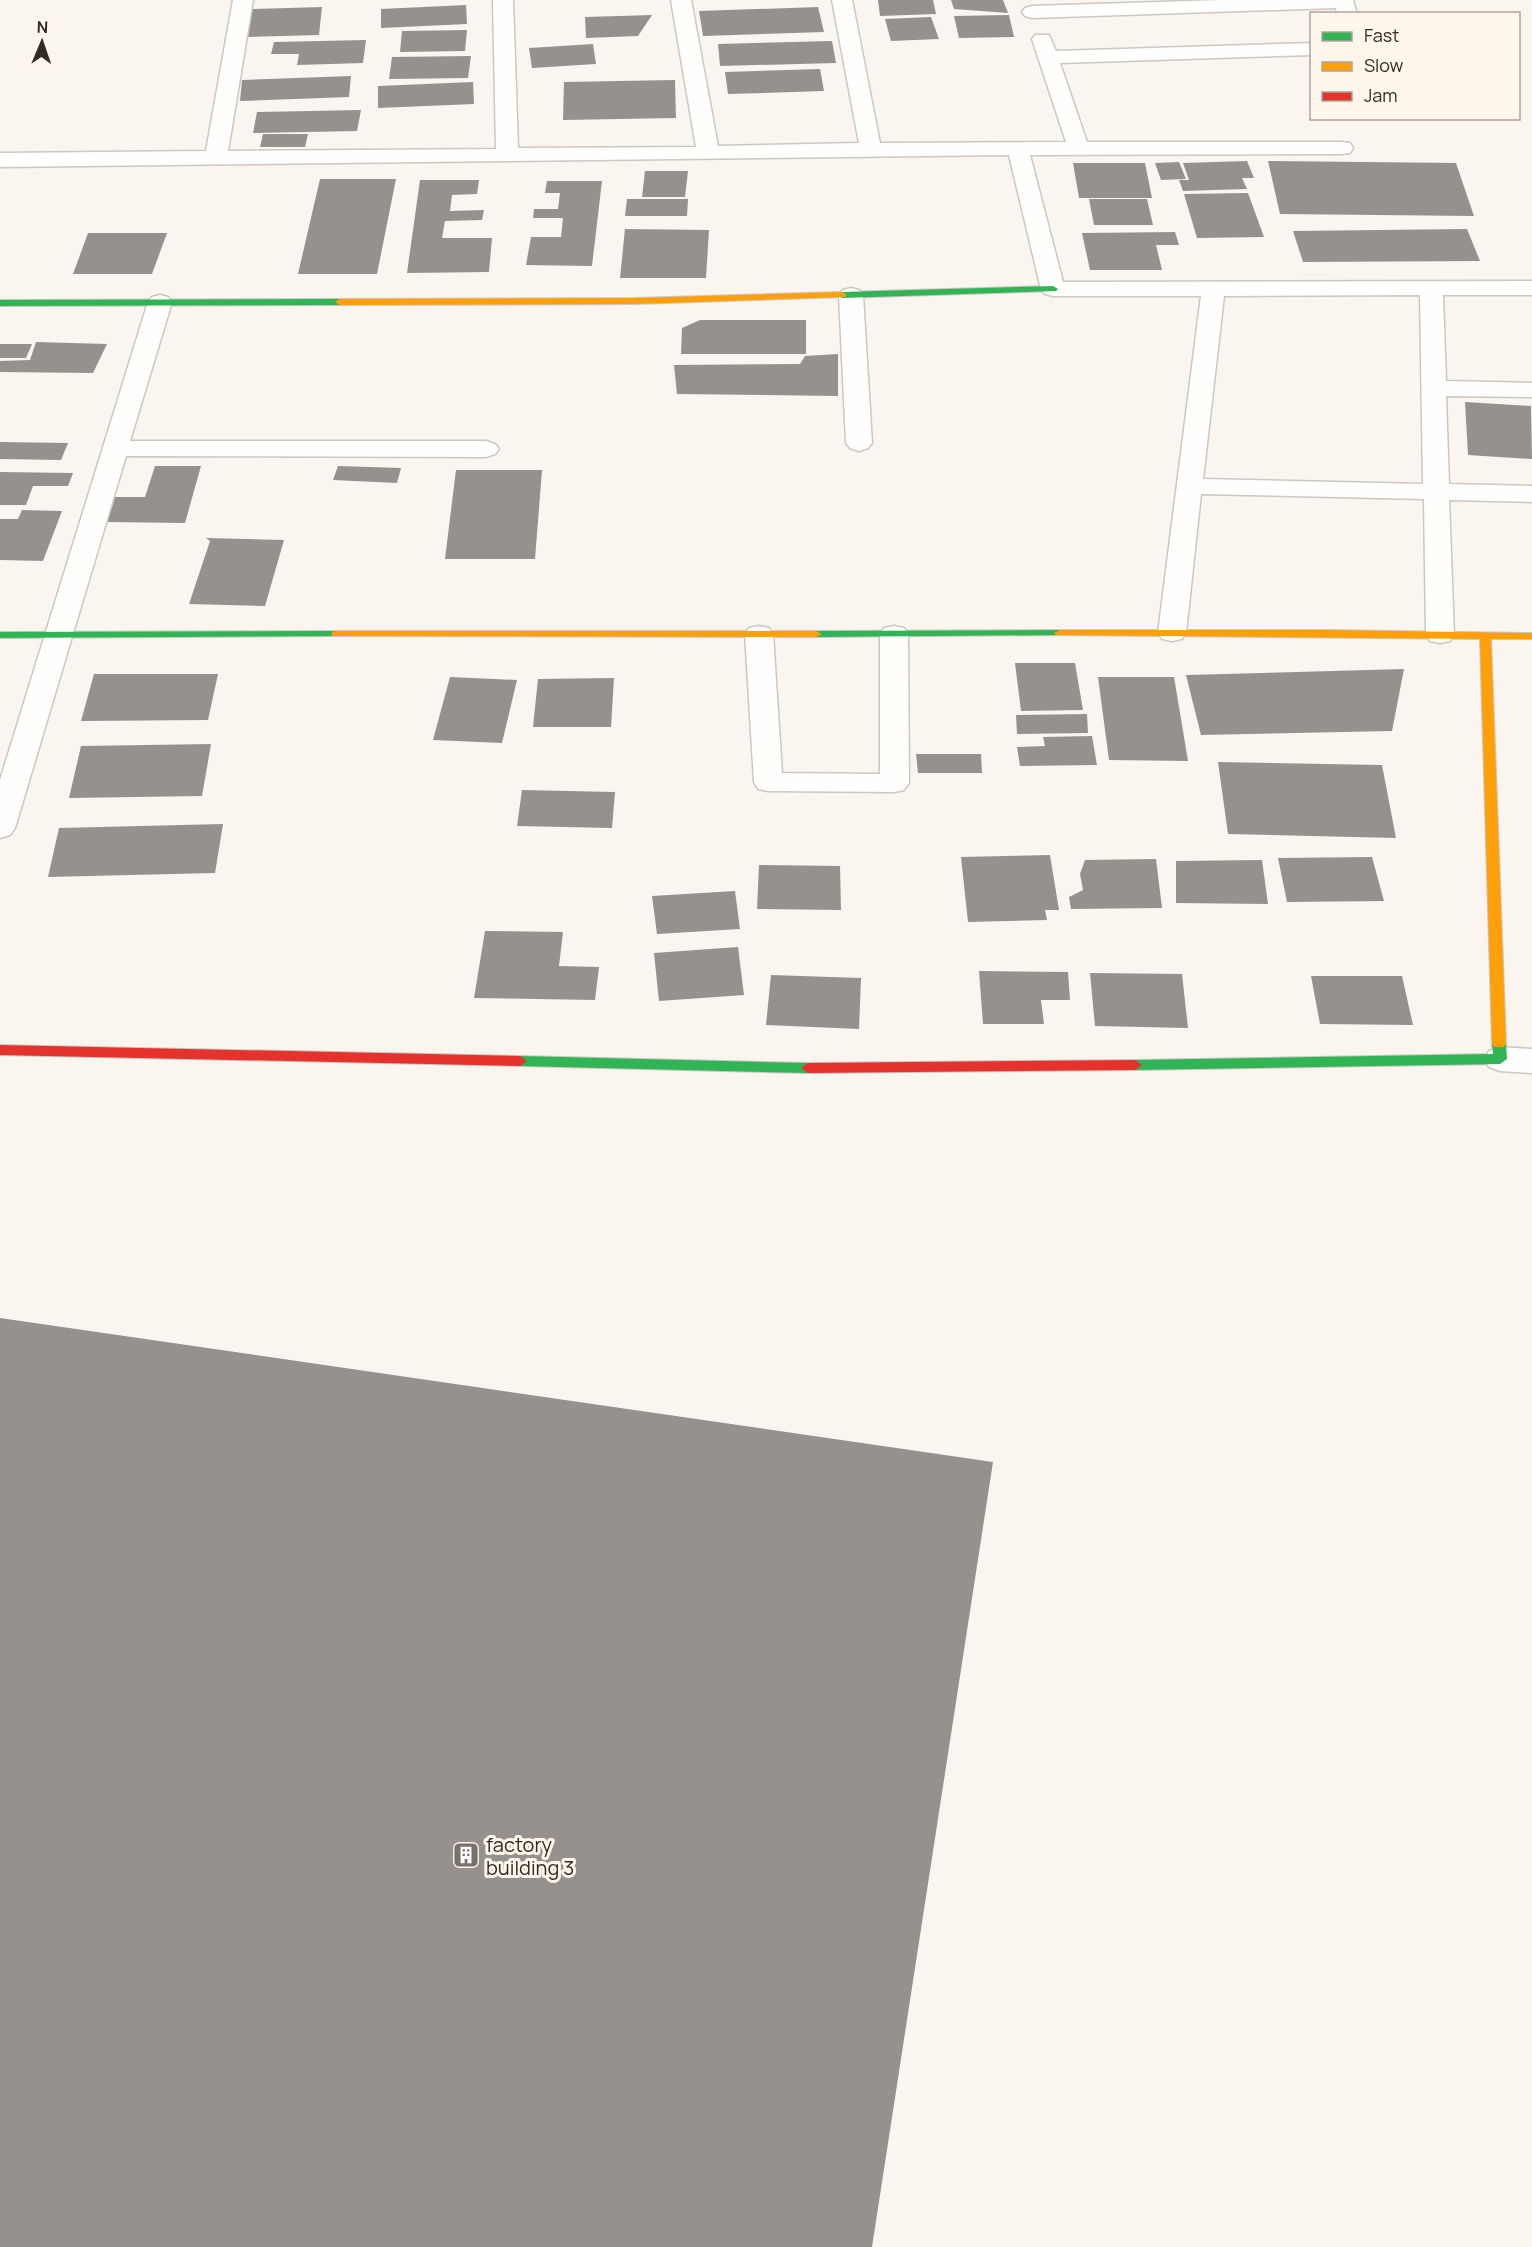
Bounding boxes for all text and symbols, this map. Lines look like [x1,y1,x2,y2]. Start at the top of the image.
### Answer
north arrow [12,12,72,72]
legend [1310,12,1520,120]
text: N [36,16,49,38]
text: Fast [1364,23,1399,47]
text: Slow [1364,53,1404,77]
text: Jam [1364,83,1398,107]
place label: factory building 3 [486,1831,574,1881]
building icon: factory building 3 [451,1840,481,1870]

